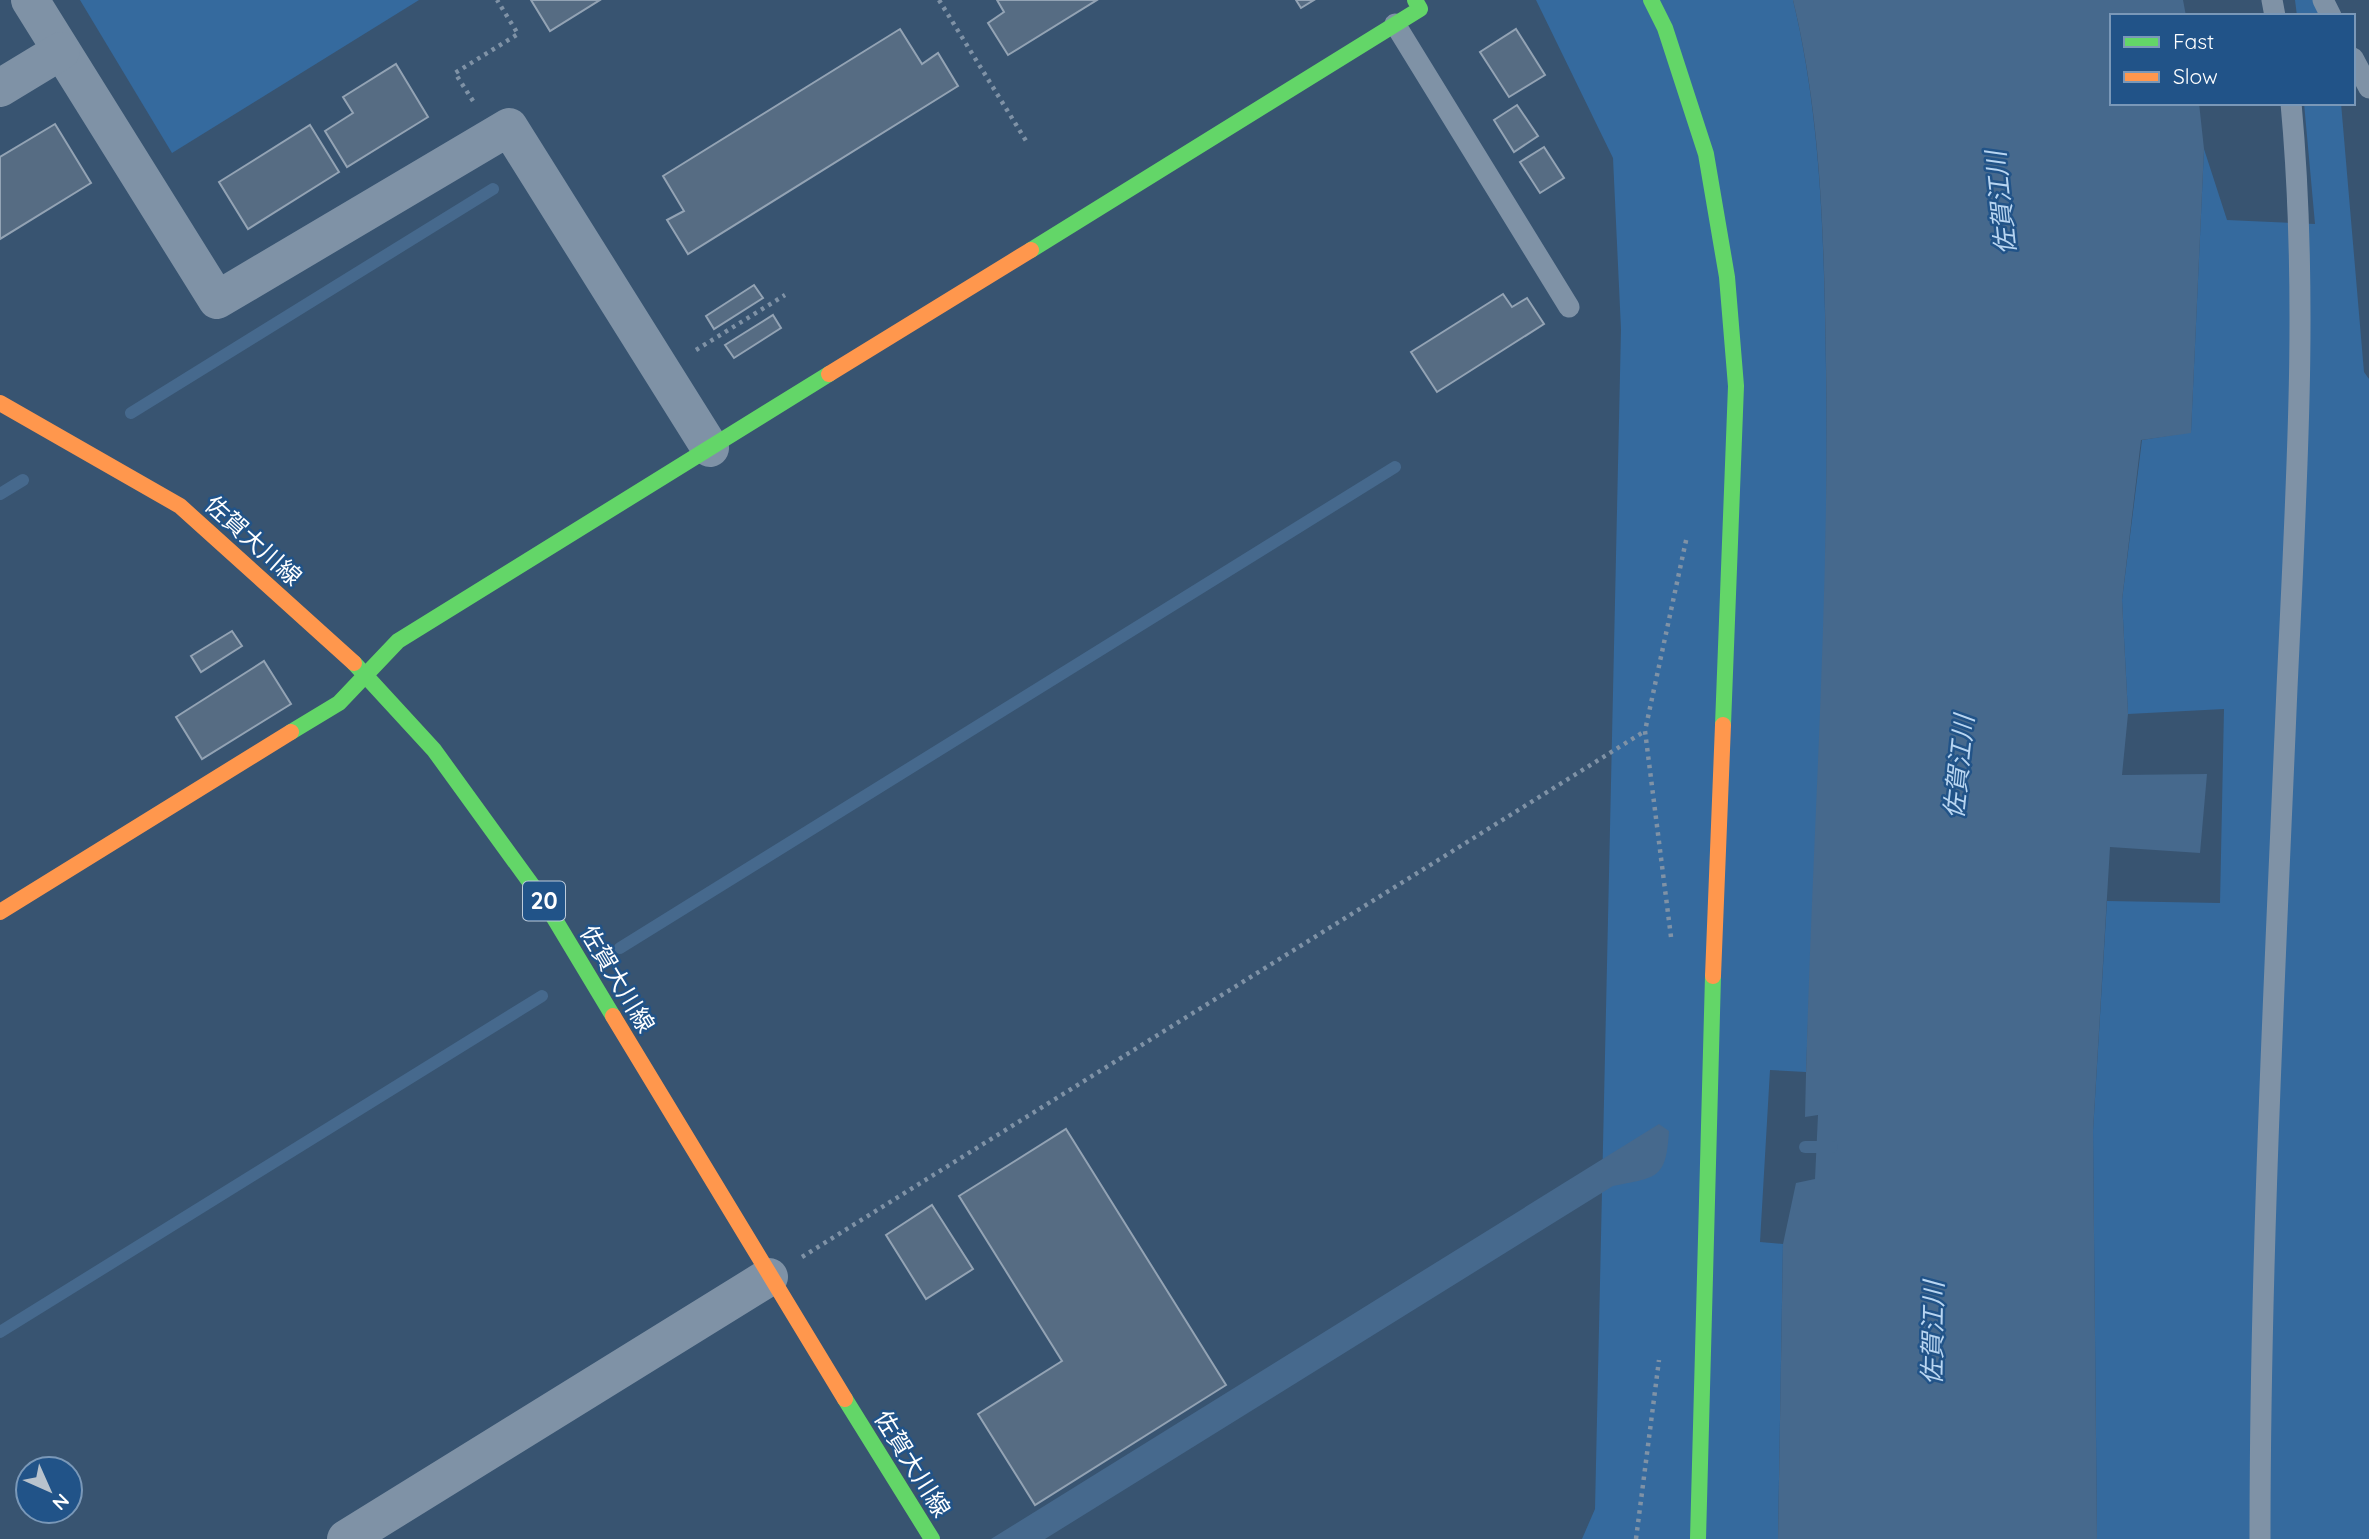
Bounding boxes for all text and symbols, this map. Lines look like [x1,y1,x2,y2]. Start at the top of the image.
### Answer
legend [2110,14,2355,105]
text: Fast [2173,28,2214,54]
text: Slow [2173,63,2218,89]
water label: 佐賀江川 [1978,147,2022,256]
street label: 佐賀大川線 [199,489,308,592]
water label: 佐賀江川 [1937,711,1981,820]
road number: 20 [523,882,565,920]
street label: 佐賀大川線 [574,919,662,1038]
water label: 佐賀江川 [1915,1278,1950,1385]
street label: 佐賀大川線 [868,1405,957,1522]
north arrow [14,1455,84,1525]
text: N [48,1489,74,1515]

